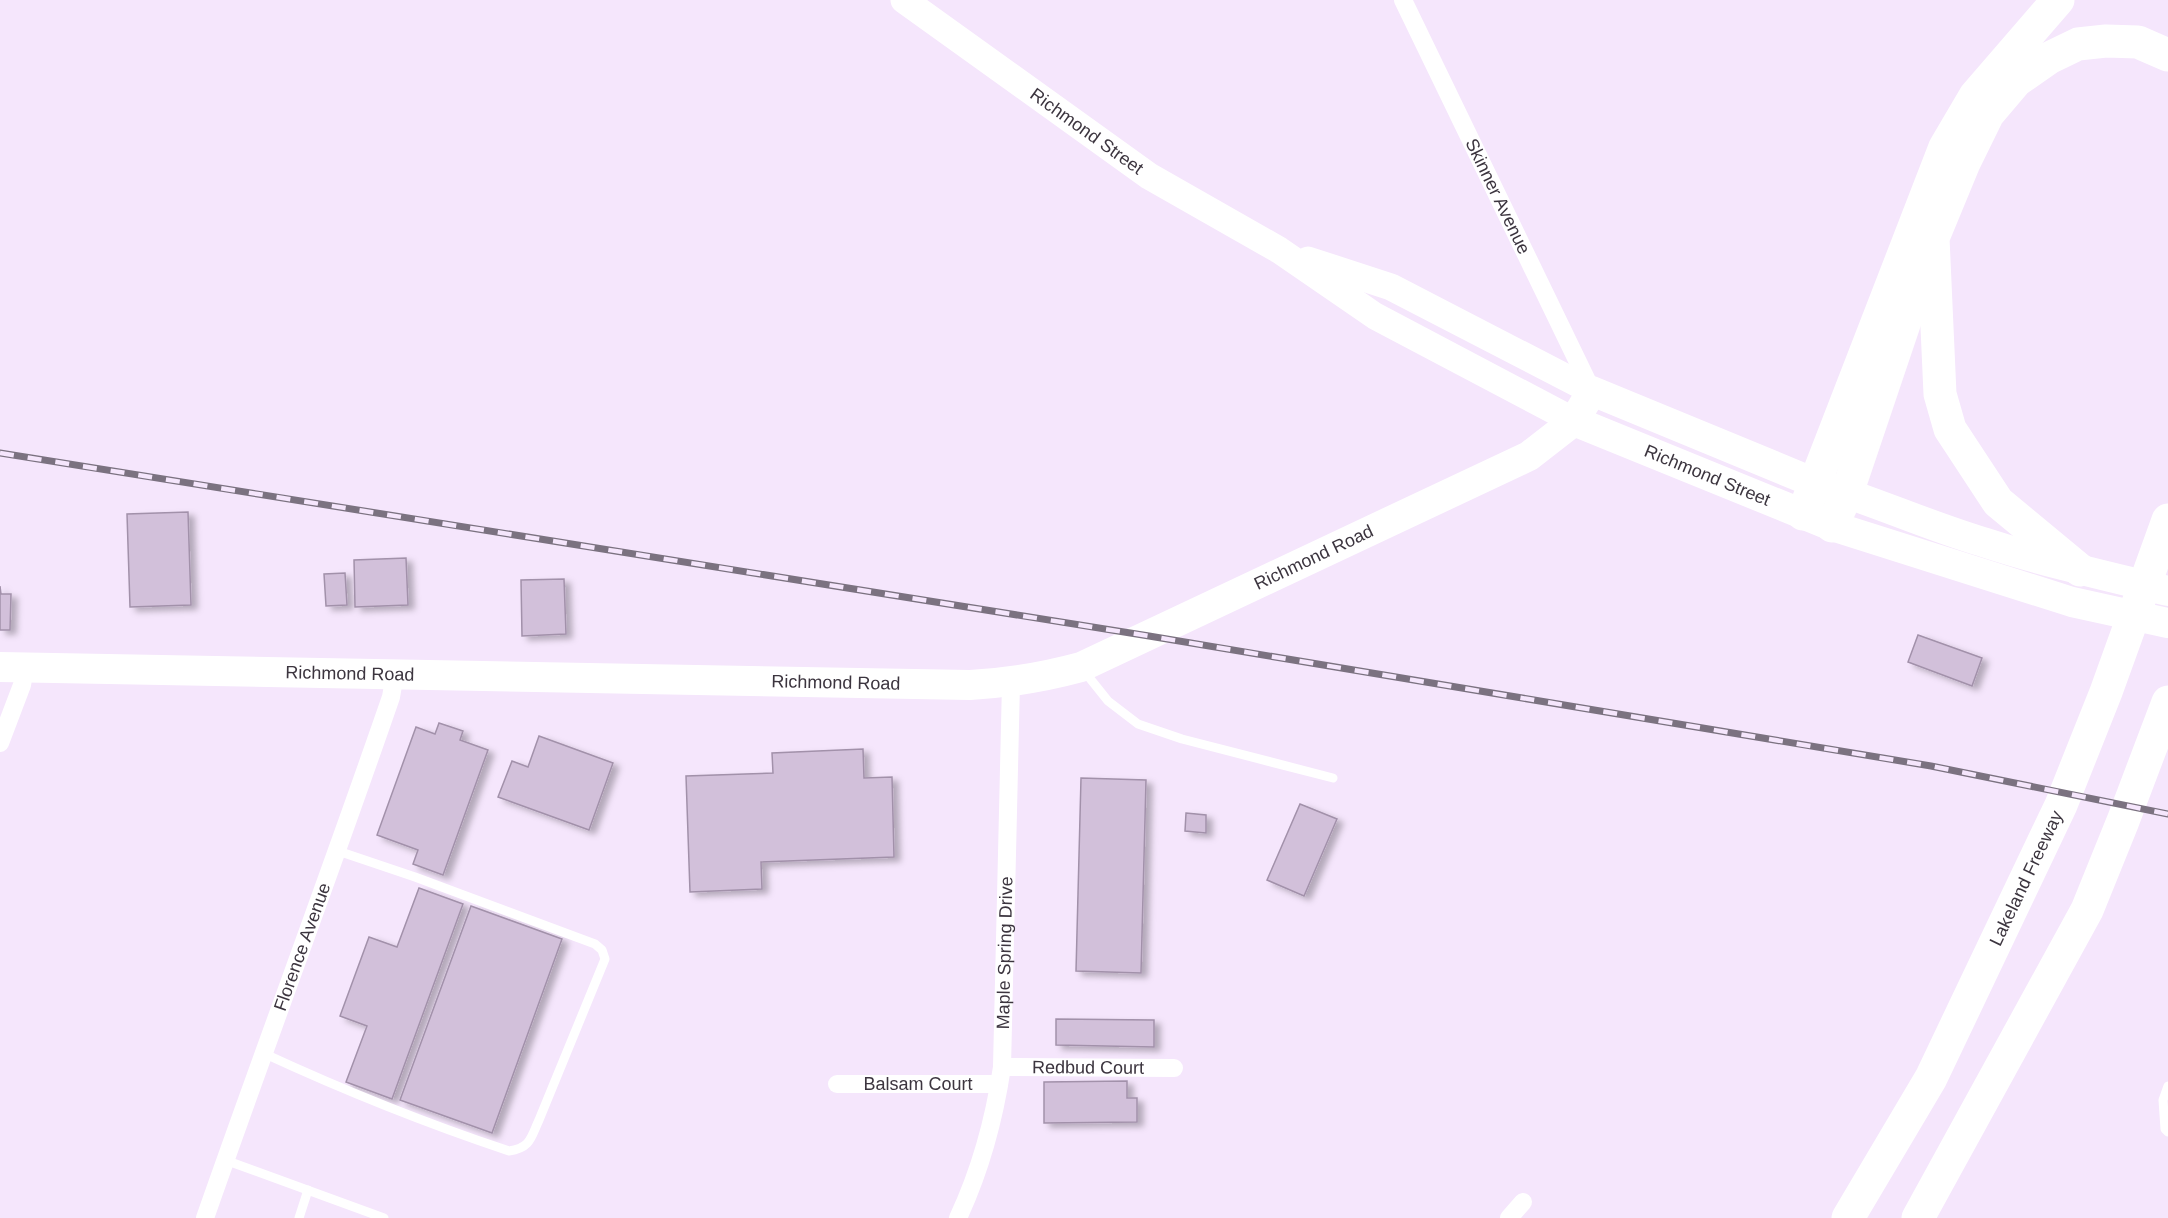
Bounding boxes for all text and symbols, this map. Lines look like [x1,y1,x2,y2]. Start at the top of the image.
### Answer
street label: Richmond Street [1026,84,1147,179]
street label: Skinner Avenue [1461,135,1534,257]
street label: Richmond Street [1641,441,1773,510]
street label: Richmond Road [1251,521,1376,594]
street label: Richmond Road [285,662,415,685]
street label: Richmond Road [771,671,901,694]
street label: Lakeland Freeway [1985,808,2067,949]
street label: Maple Spring Drive [993,876,1016,1030]
street label: Florence Avenue [270,880,334,1014]
street label: Redbud Court [1032,1057,1144,1078]
street label: Balsam Court [863,1074,973,1094]

